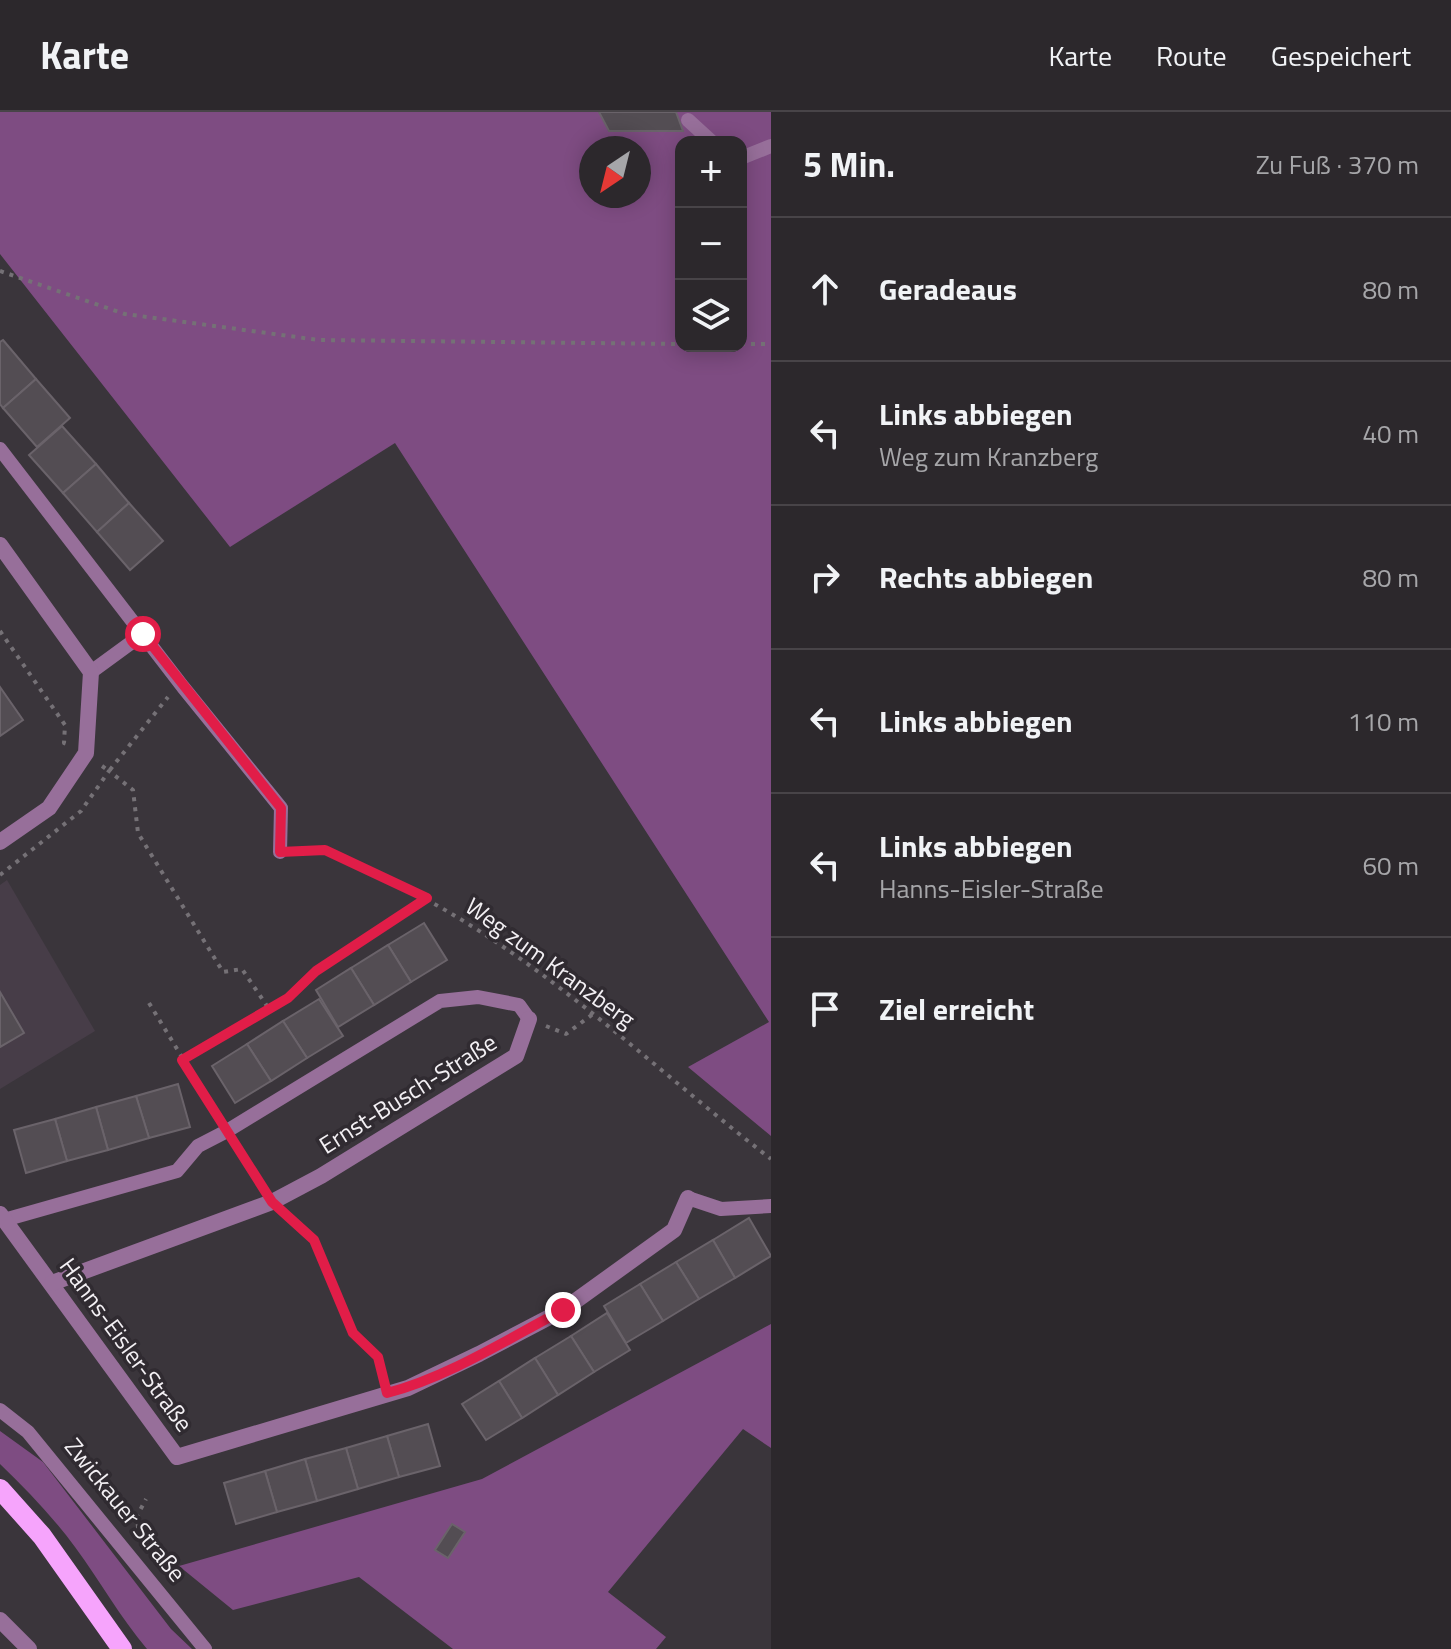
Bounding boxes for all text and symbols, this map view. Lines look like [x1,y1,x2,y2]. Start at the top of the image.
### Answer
text: Karte [40,26,129,84]
text: Karte [1048,34,1112,77]
text: Route [1156,34,1227,77]
text: Gespeichert [1271,34,1411,77]
north arrow [579,136,651,208]
map controls [675,136,747,352]
button: + [675,136,747,208]
text: 5 Min. [803,138,895,190]
text: Zu Fuß · 370 m [1256,145,1419,184]
button: − [675,208,747,280]
text: Geradeaus [879,266,1017,312]
icon: ahead [803,267,847,311]
text: 80 m [1362,270,1419,309]
button: layers [675,280,747,352]
text: Links abbiegen [879,391,1073,437]
icon: left [803,411,847,455]
text: 40 m [1362,414,1419,453]
text: Weg zum Kranzberg [879,437,1098,476]
text: Rechts abbiegen [879,554,1093,600]
icon: right [803,555,847,599]
text: 80 m [1362,558,1419,597]
route start [125,616,161,652]
text: Links abbiegen [879,698,1073,744]
icon: left [803,699,847,743]
text: 110 m [1348,702,1419,741]
text: Links abbiegen [879,823,1073,869]
icon: left [803,843,847,887]
text: 60 m [1362,846,1419,885]
text: Hanns-Eisler-Straße [879,869,1104,908]
street label: Weg zum Kranzberg [458,888,643,1036]
text: Ziel erreicht [879,986,1034,1032]
icon: arrive [803,987,847,1031]
street label: Ernst-Busch-Straße [312,1024,503,1162]
street label: Hanns-Eisler-Straße [51,1250,202,1439]
route end [545,1292,581,1328]
street label: Zwickauer Straße [56,1430,195,1589]

